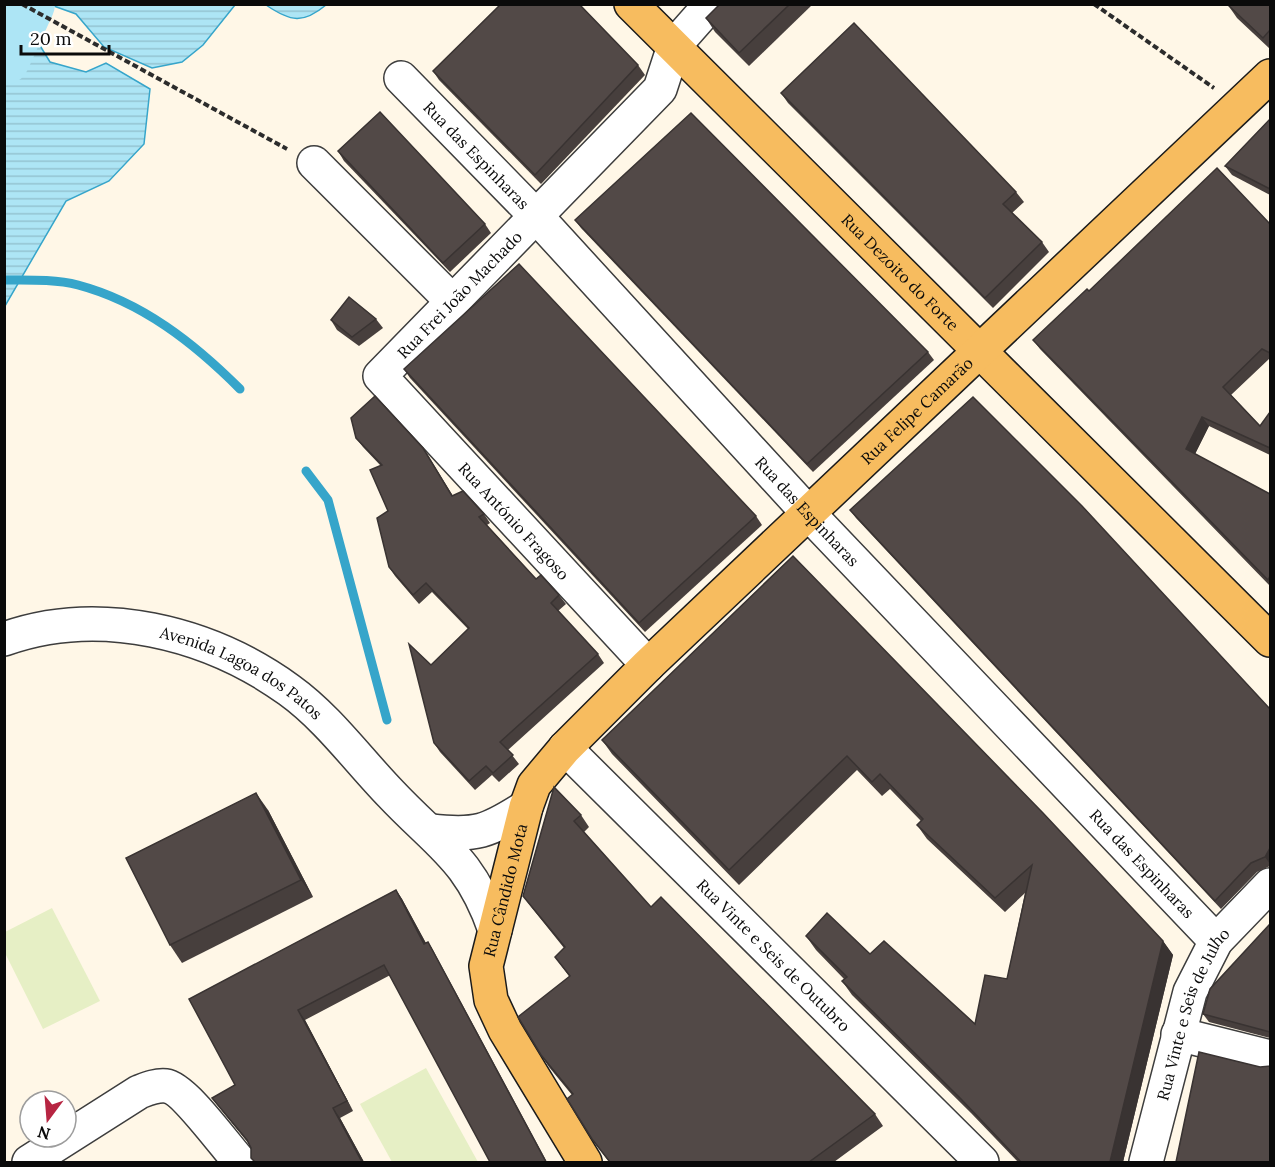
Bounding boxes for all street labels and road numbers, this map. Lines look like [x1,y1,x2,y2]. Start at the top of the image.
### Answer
street label: Rua das Espinharas [419,97,534,213]
street label: Rua Dezoito do Forte [837,209,964,335]
street label: Rua Frei João Machado [393,227,526,362]
street label: Rua Felipe Camarão [856,353,977,468]
street label: Rua das Espinharas [751,452,863,570]
street label: Rua António Fragoso [454,458,574,584]
street label: Avenida Lagoa dos Patos [157,622,327,723]
street label: Rua das Espinharas [1086,805,1199,922]
street label: Rua Cândido Mota [479,821,531,959]
street label: Rua Vinte e Seis de Outubro [693,875,855,1036]
street label: Rua Vinte e Seis de Julho [1152,923,1234,1102]

